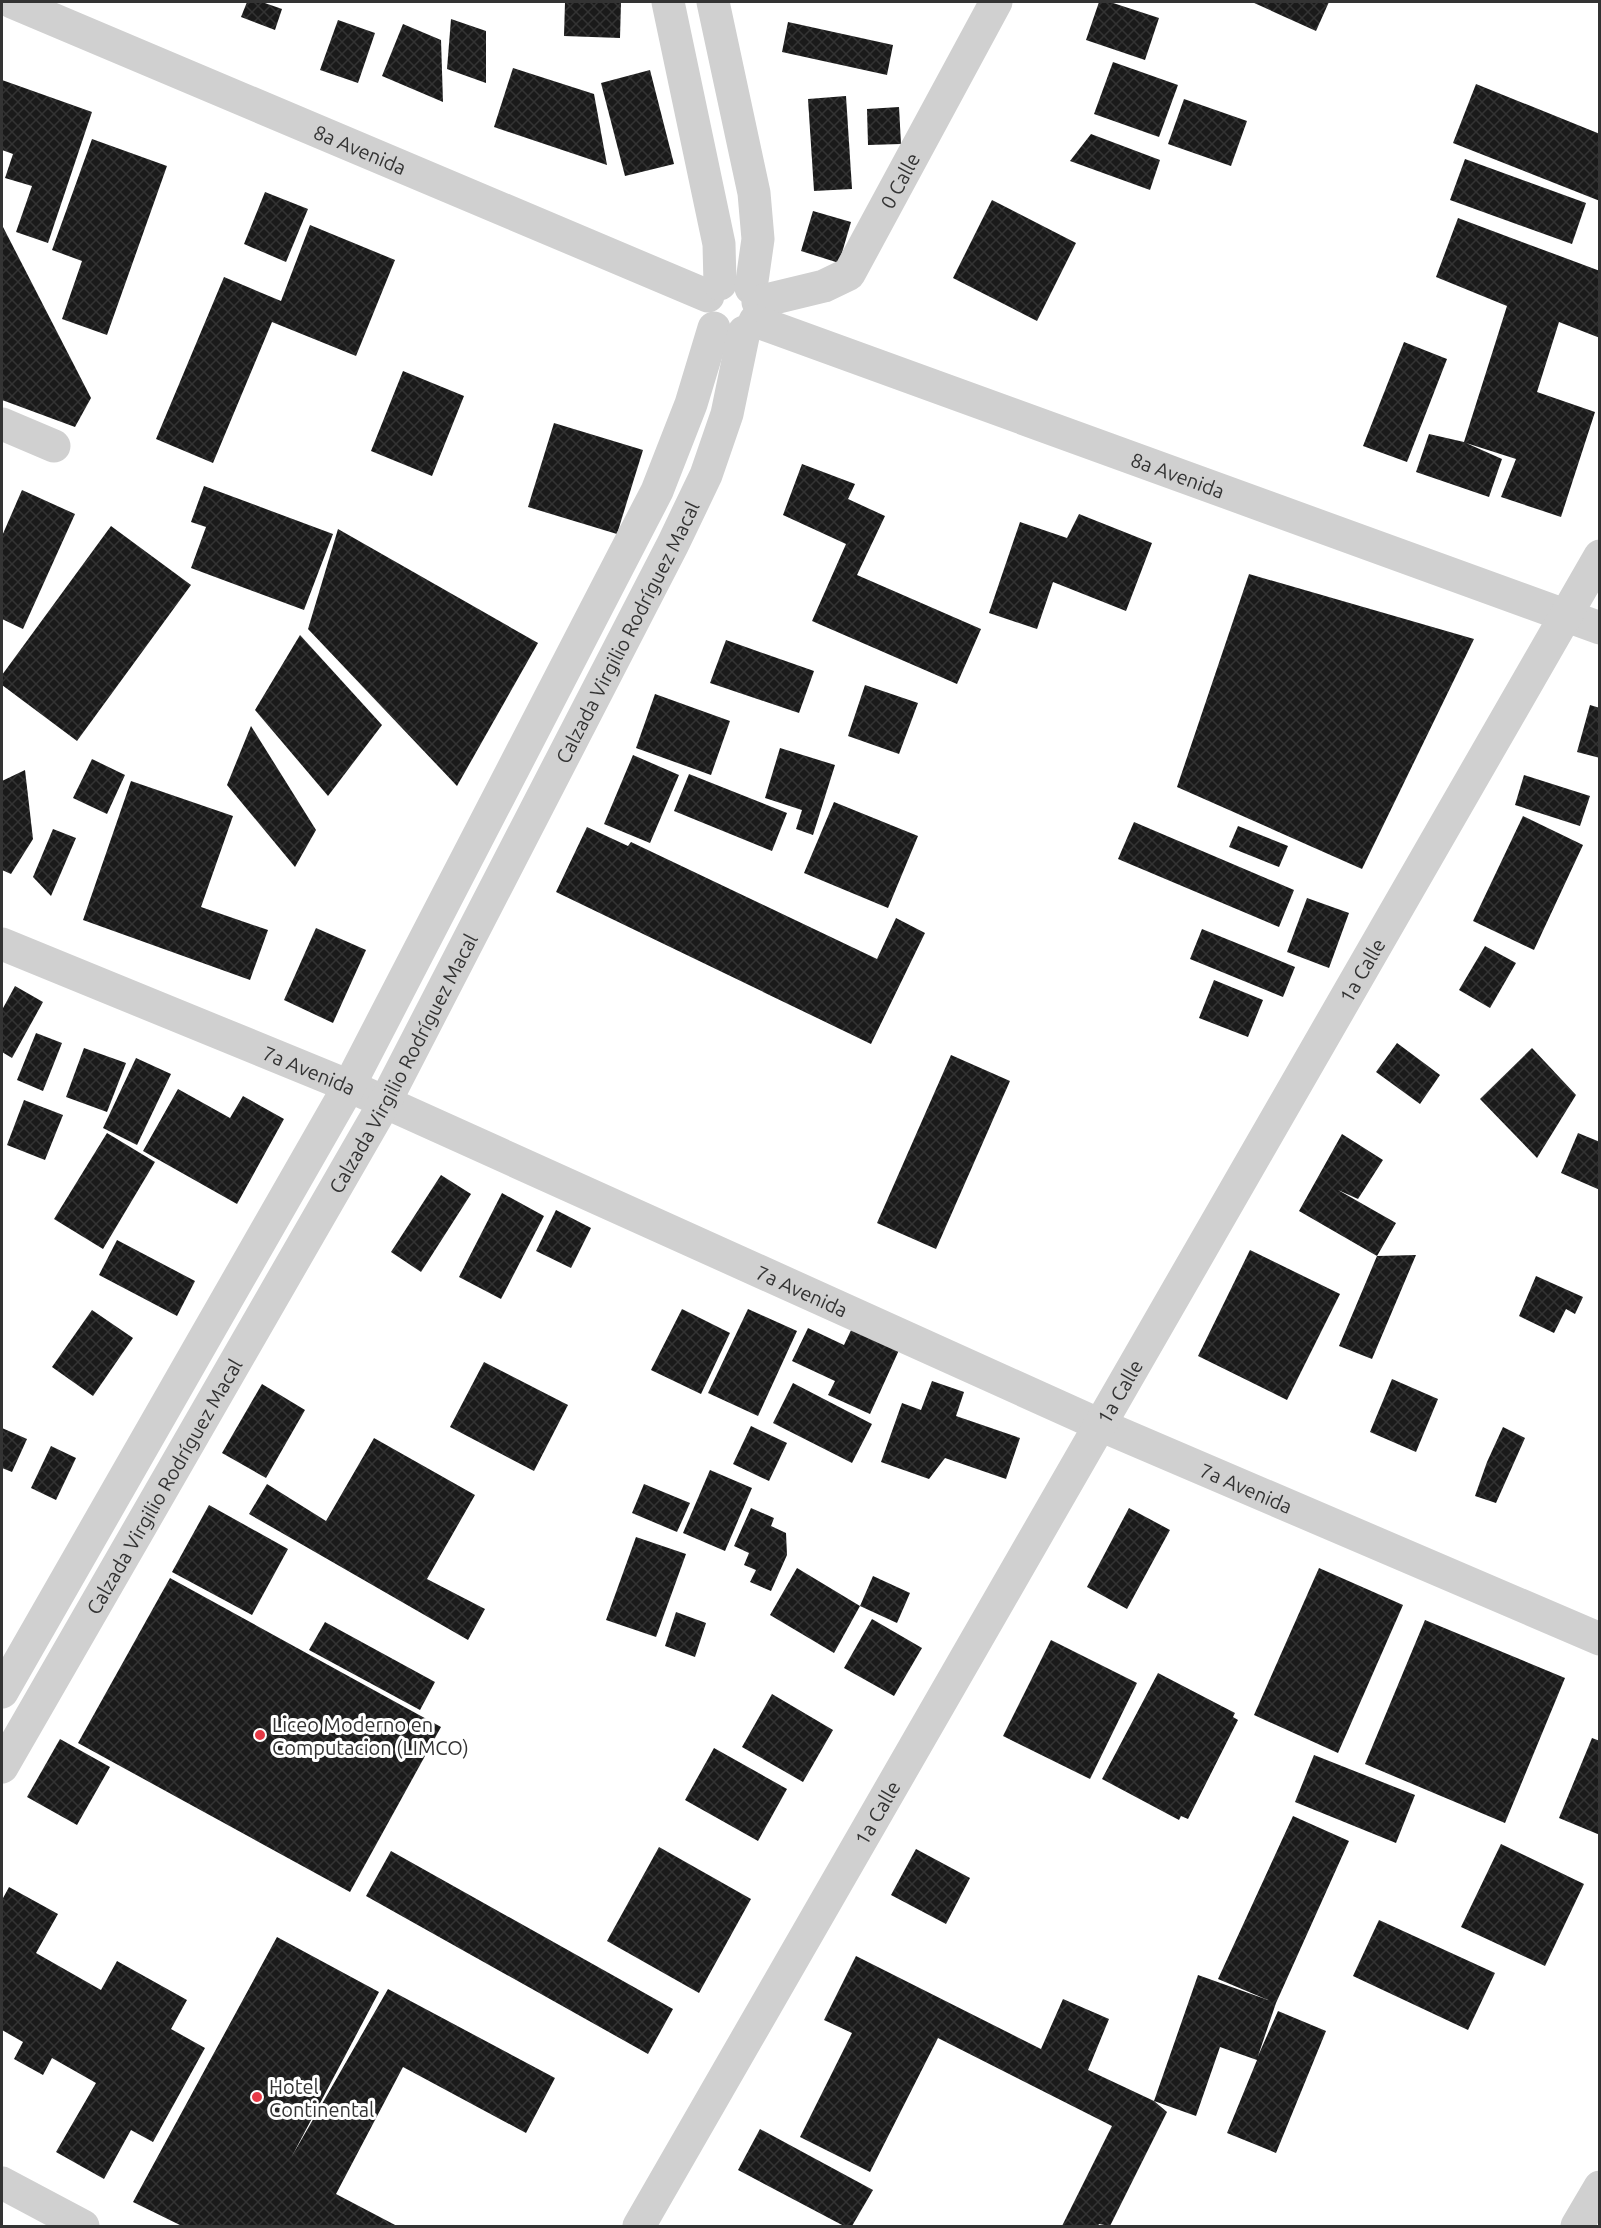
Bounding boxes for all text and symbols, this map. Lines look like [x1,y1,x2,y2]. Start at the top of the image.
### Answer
street label: 8a Avenida [311,119,410,179]
street label: 0 Calle [875,149,924,212]
street label: 8a Avenida [1128,447,1228,502]
street label: Calzada Virgilio Rodríguez Macal [550,497,703,767]
street label: Calzada Virgilio Rodríguez Macal [324,930,481,1197]
street label: 1a Calle [1334,934,1389,1006]
street label: 7a Avenida [260,1041,359,1099]
street label: 7a Avenida [753,1260,851,1321]
street label: Calzada Virgilio Rodríguez Macal [81,1354,246,1618]
street label: 1a Calle [1092,1355,1147,1428]
street label: 7a Avenida [1197,1458,1296,1517]
place label: Liceo Moderno en Computacion (LIMCO) [272,1713,469,1759]
marker: Liceo Moderno en Computacion (LIMCO) [253,1728,267,1742]
street label: 1a Calle [849,1776,904,1849]
place label: Hotel Continental [269,2075,374,2121]
marker: Hotel Continental [250,2090,264,2104]

